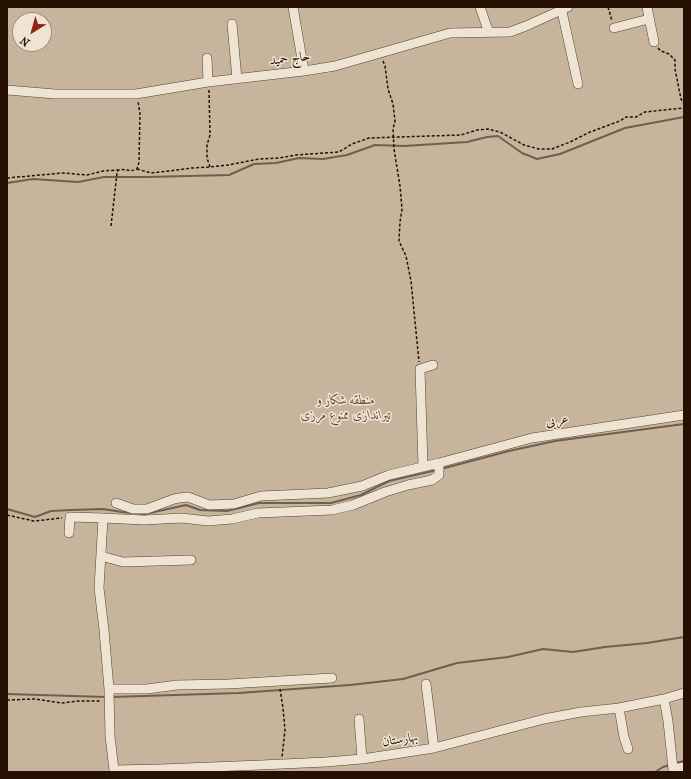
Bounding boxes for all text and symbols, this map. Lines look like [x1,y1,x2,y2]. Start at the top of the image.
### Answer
north arrow [12,12,52,52]
text: N [18,33,32,49]
street label: حاج حمید [269,49,311,69]
park label: منطقه شکار و تیراندازی ممنوع مرزی [301,393,391,424]
street label: عربی [544,411,570,431]
street label: بهارستان [381,729,419,751]

